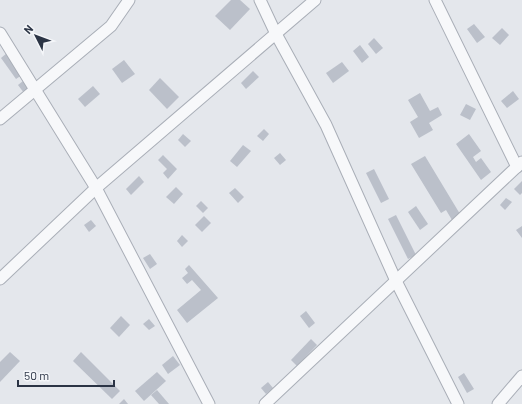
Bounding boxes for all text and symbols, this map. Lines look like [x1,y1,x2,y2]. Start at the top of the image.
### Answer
north arrow [16,16,56,56]
text: N [21,22,35,36]
scale bar [18,362,114,388]
text: 50 m [24,368,49,382]

